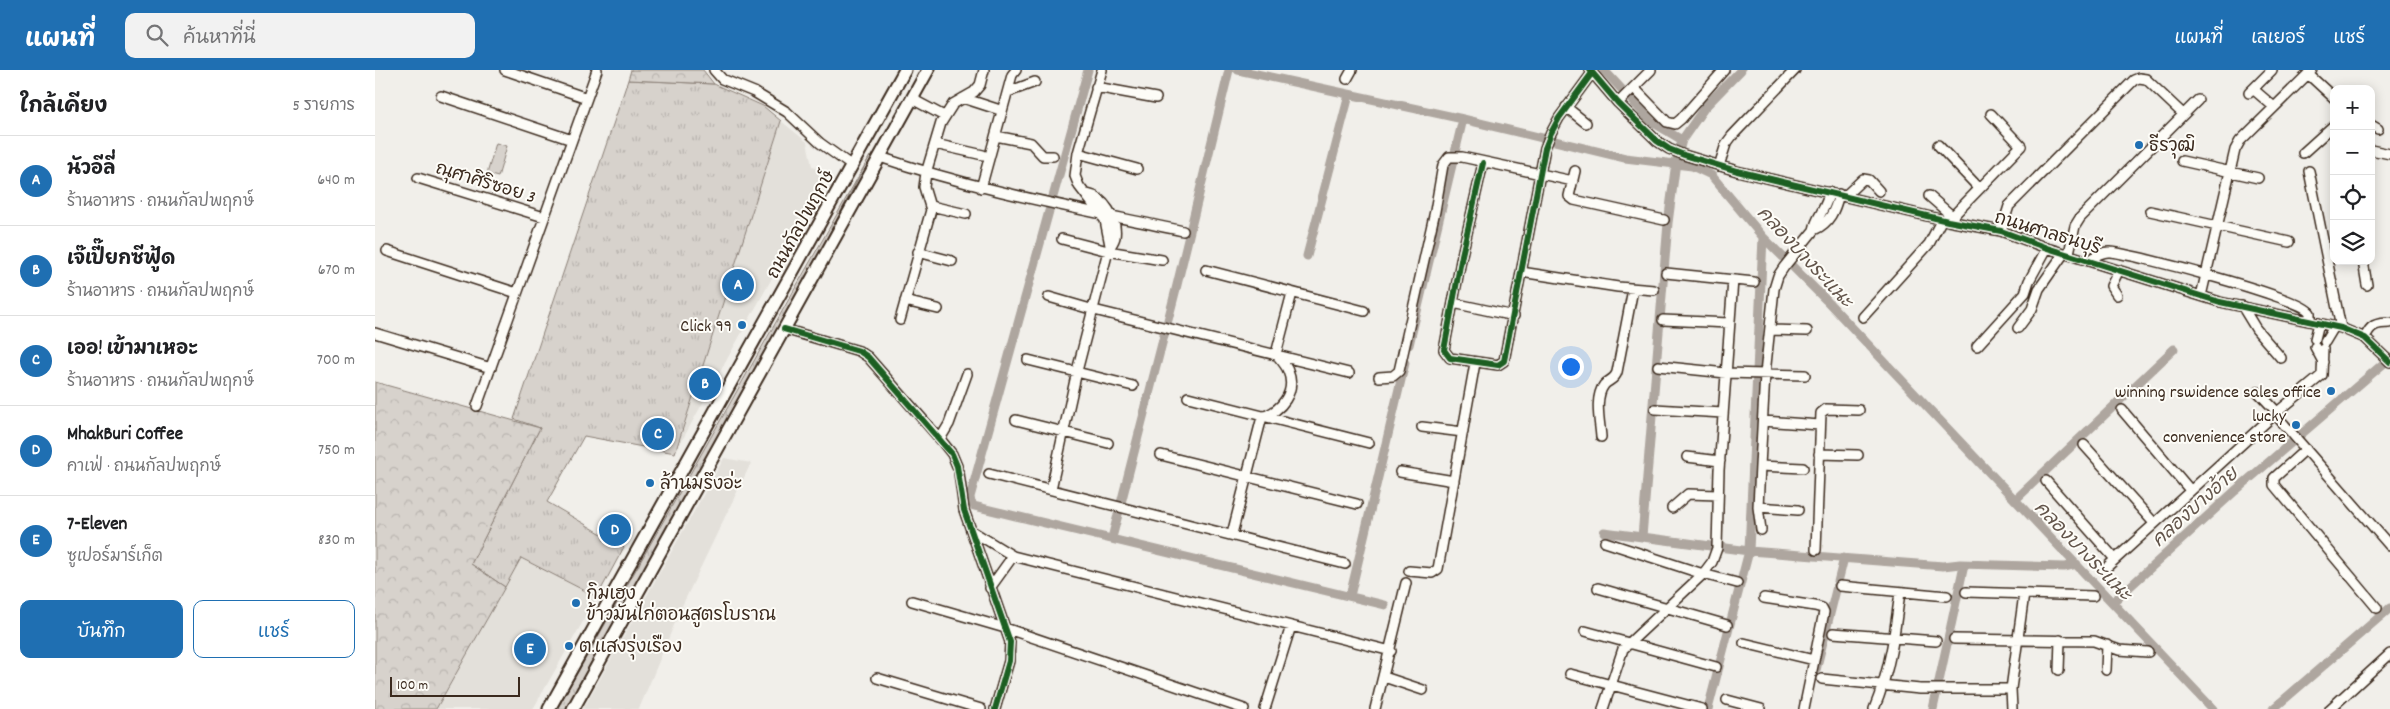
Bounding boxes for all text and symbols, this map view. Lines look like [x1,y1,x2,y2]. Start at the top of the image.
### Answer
search box [125,13,475,58]
icon: search [143,21,171,49]
text: แผนที่ [25,24,95,58]
text: ค้นหาที่นี่ [183,26,256,53]
text: แผนที่ [2175,27,2223,52]
text: เลเยอร์ [2251,27,2305,52]
text: แชร์ [2333,27,2365,52]
map controls [2330,85,2375,265]
button: + [2330,85,2375,130]
text: ใกล้เคียง [20,93,107,123]
text: 5 รายการ [293,95,355,118]
button: − [2330,130,2375,175]
place label: ธีรวุฒิ [2149,133,2195,160]
marker: ธีรวุฒิ [2133,139,2145,151]
street label: ณุศาศิริซอย 3 [432,156,539,211]
text: นัวอีลี่ [67,157,115,184]
street label: ถนนกัลปพฤกษ์ [759,165,842,284]
text: A [32,169,40,192]
text: 640 m [317,169,355,192]
button: locate [2330,175,2375,220]
text: ร้านอาหาร · ถนนกัลปพฤกษ์ [67,191,254,214]
water label: คลองบางระแนะ [1749,202,1859,317]
street label: ถนนศาลธนบุรี [1991,204,2104,262]
button: layers [2330,220,2375,265]
text: เจ๊เปี๊ยกซีฟู้ด [67,247,175,274]
text: B [32,259,40,282]
text: 670 m [318,259,355,282]
pin: A [722,266,754,304]
text: ร้านอาหาร · ถนนกัลปพฤกษ์ [67,281,254,304]
place label: Click 99 [680,315,732,340]
marker: Click 99 [736,319,748,331]
text: เออ! เข้ามาเหอะ [67,337,198,364]
text: C [32,349,40,372]
text: 700 m [317,349,355,372]
your location [1558,354,1584,380]
pin: B [689,365,721,403]
text: ร้านอาหาร · ถนนกัลปพฤกษ์ [67,371,254,394]
place label: winning rswidence sales office [2115,381,2321,406]
marker: winning rswidence sales office [2325,385,2337,397]
place label: lucky convenience store [2163,405,2287,451]
pin: C [642,415,674,453]
marker: lucky convenience store [2290,419,2302,431]
text: MhakBuri Coffee [67,422,183,449]
text: D [32,439,40,462]
text: 750 m [318,439,355,462]
text: คาเฟ่ · ถนนกัลปพฤกษ์ [67,456,221,479]
water label: คลองบางอ้าย [2146,460,2247,555]
place label: ล้านมรึงอ่ะ [660,471,742,498]
marker: ล้านมรึงอ่ะ [644,477,656,489]
water label: คลองบางระแนะ [2027,496,2138,610]
pin: D [599,511,631,549]
text: 7-Eleven [67,512,127,539]
text: E [32,529,40,552]
text: 830 m [318,529,355,552]
text: ซูเปอร์มาร์เก็ต [67,546,163,569]
place label: กิมเฮง ข้าวมันไก่ตอนสูตรโบราณ [586,582,776,629]
marker: กิมเฮง ข้าวมันไก่ตอนสูตรโบราณ [570,597,582,609]
button: บันทึก [20,600,183,658]
button: แชร์ [193,600,355,658]
pin: E [514,630,546,668]
place label: ต.แสงรุ่งเรือง [579,634,682,661]
marker: ต.แสงรุ่งเรือง [563,640,575,652]
scale bar [390,674,520,697]
text: 100 m [397,676,428,696]

